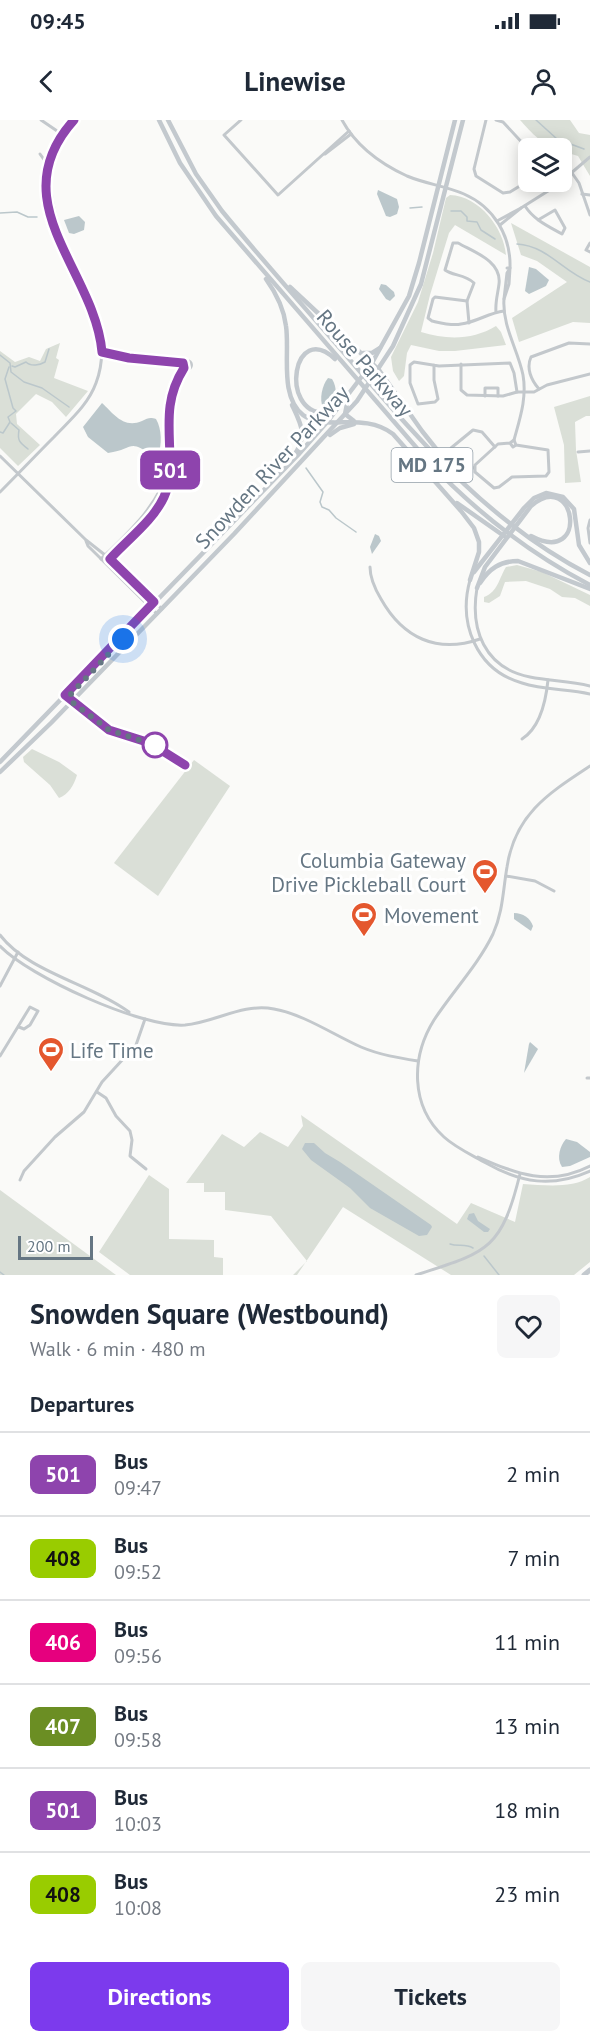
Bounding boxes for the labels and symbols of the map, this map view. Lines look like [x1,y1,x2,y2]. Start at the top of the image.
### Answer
street label: Rouse Parkway [311,304,419,422]
street label: Snowden River Parkway [189,379,355,554]
road number: MD 175 [392,448,472,482]
line badge: 501 [136,450,204,490]
your location [108,624,138,654]
unlabelled marker [142,732,168,758]
place label: Columbia Gateway Drive Pickleball Court [271,847,466,898]
sports icon: Columbia Gateway Drive Pickleball Court [470,857,500,895]
sports icon: Movement [349,900,379,938]
place label: Movement [384,902,479,929]
sports icon: Life Time [36,1035,66,1073]
place label: Life Time [70,1037,154,1064]
scale bar [18,1233,93,1260]

